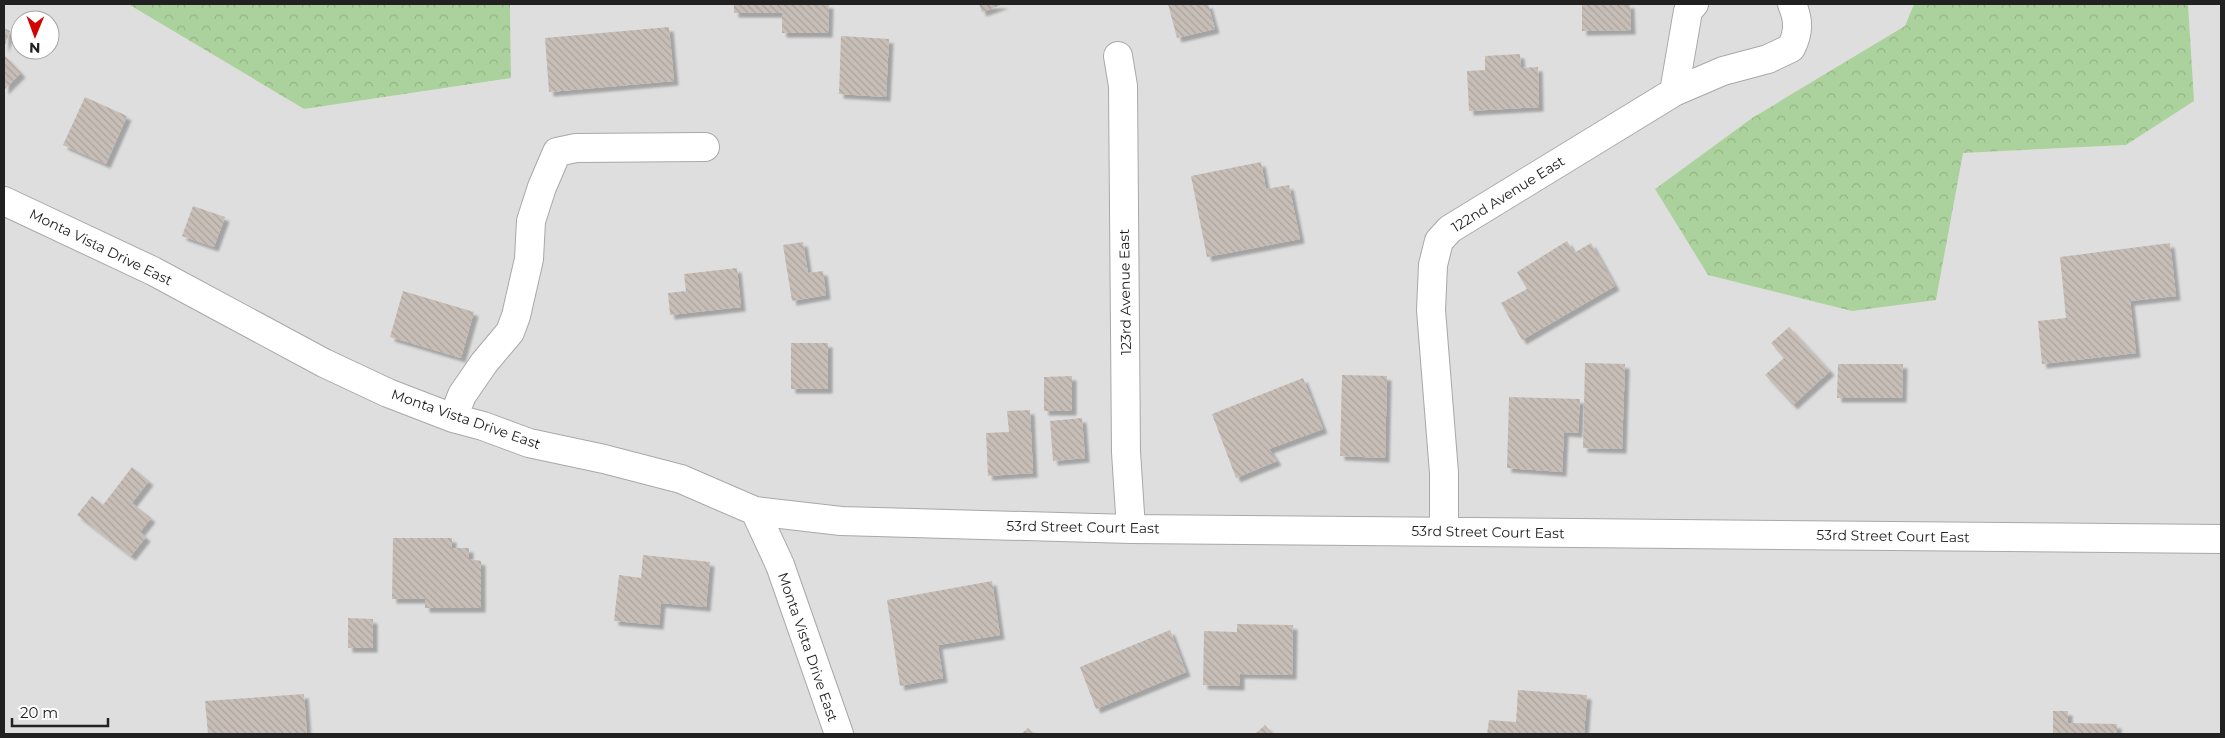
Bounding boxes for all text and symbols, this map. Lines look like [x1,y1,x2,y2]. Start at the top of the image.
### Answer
north arrow [10,10,60,60]
text: N [29,39,41,57]
street label: 122nd Avenue East [1448,152,1568,236]
street label: Monta Vista Drive East [27,205,176,290]
street label: 123rd Avenue East [1115,229,1135,355]
street label: Monta Vista Drive East [389,385,543,453]
street label: 53rd Street Court East [1006,517,1160,537]
street label: 53rd Street Court East [1411,522,1565,542]
street label: 53rd Street Court East [1816,526,1970,546]
street label: Monta Vista Drive East [774,570,842,724]
scale bar [12,696,109,728]
text: 20 m [20,703,58,722]

